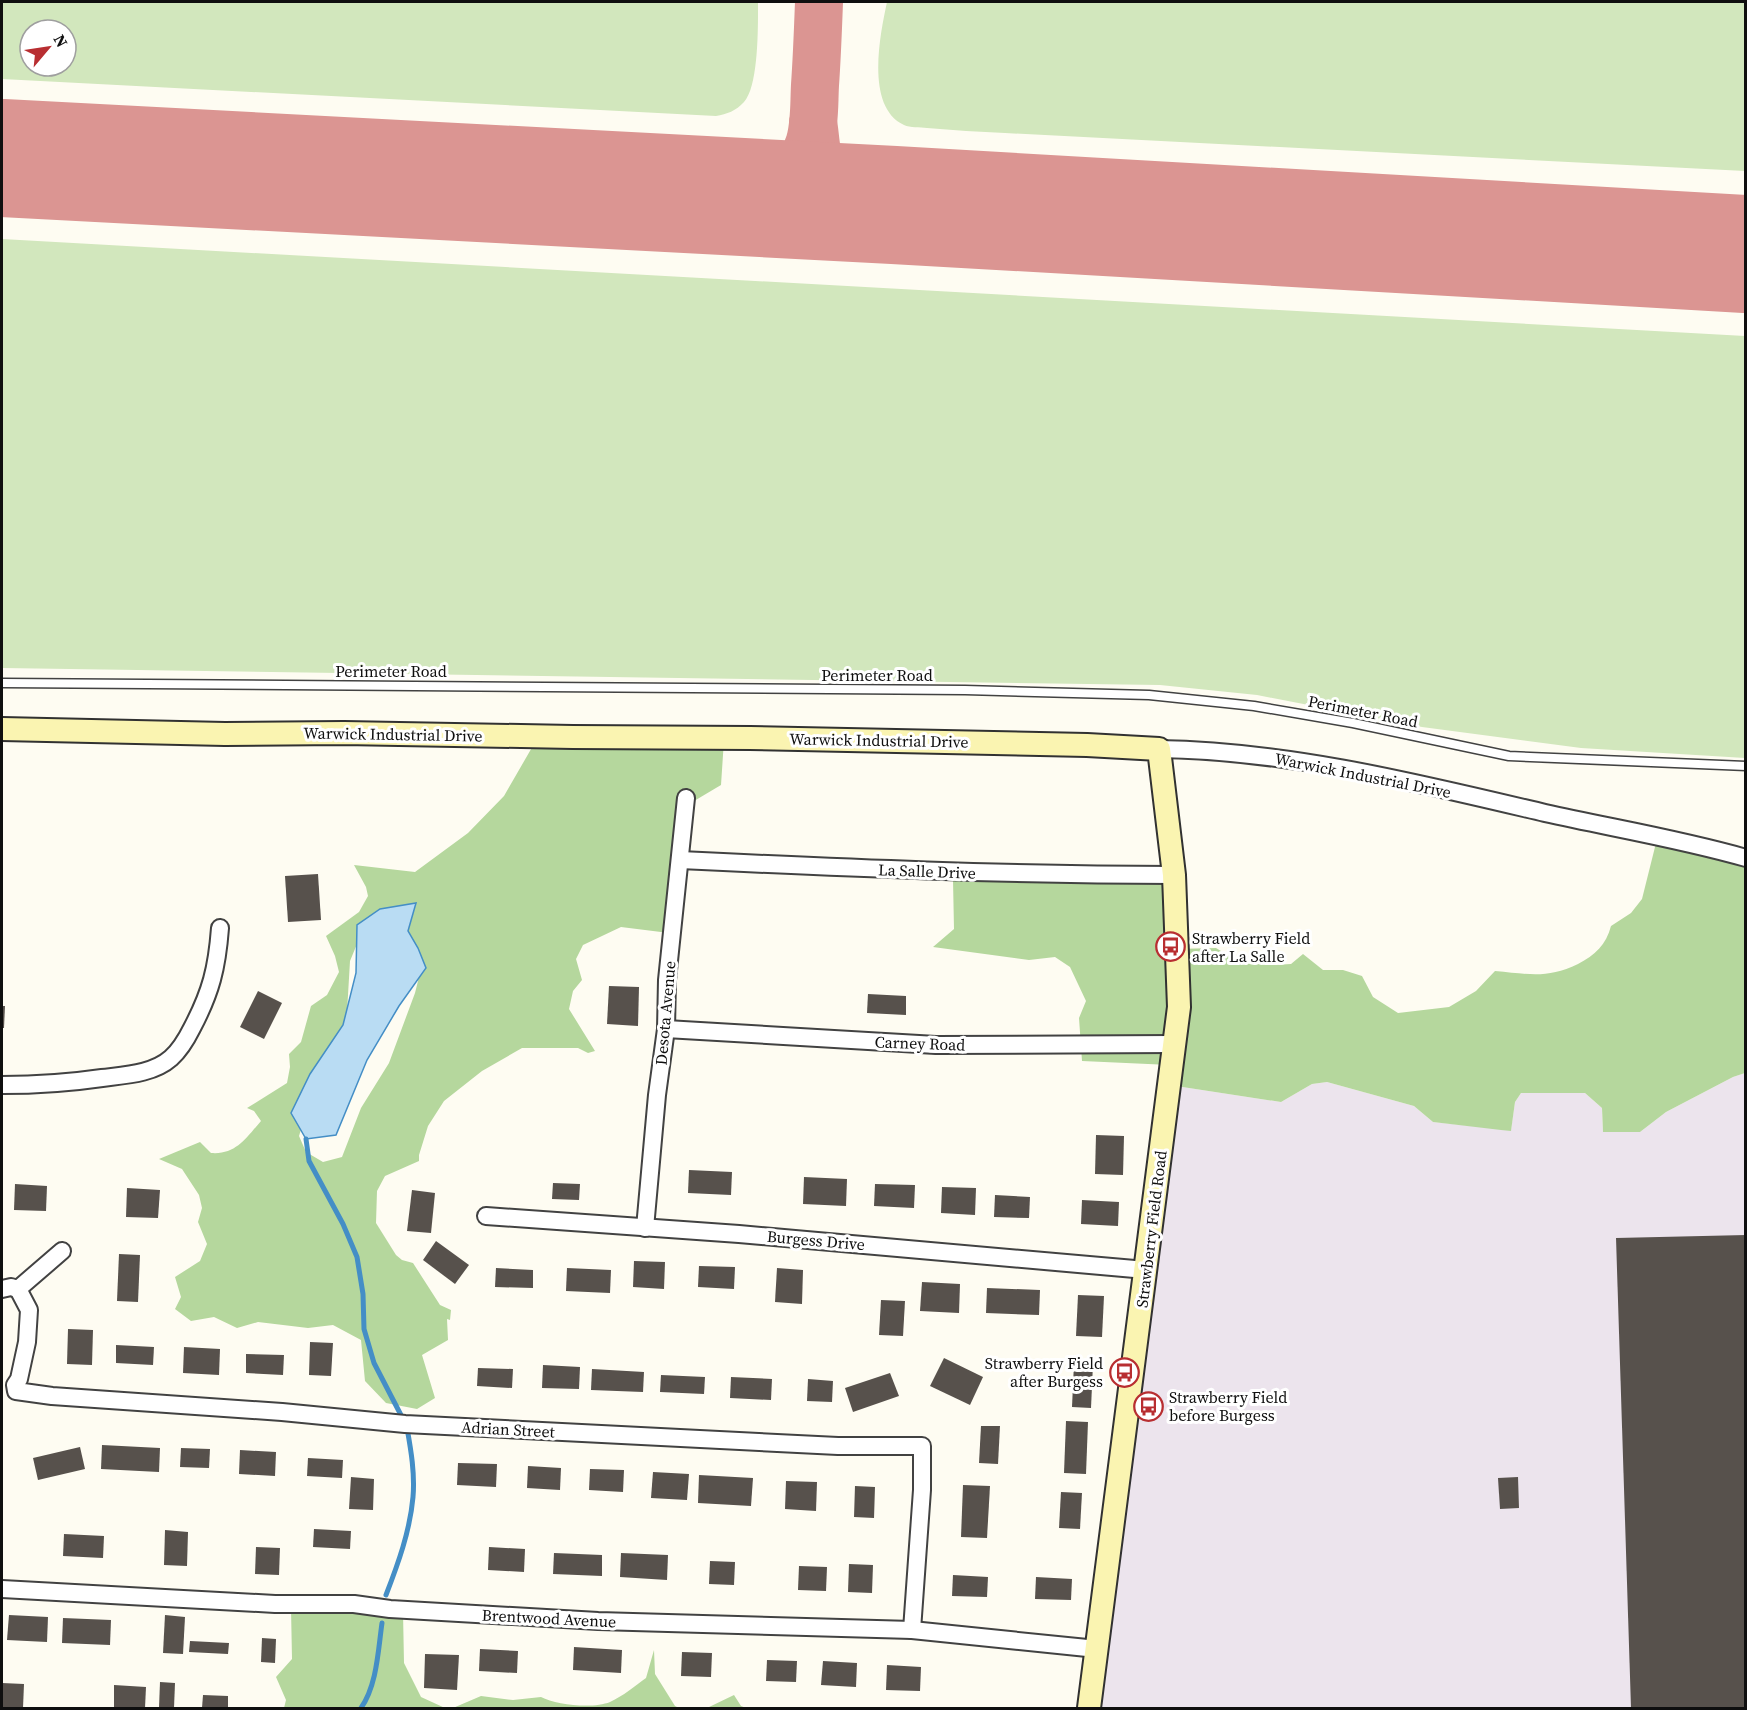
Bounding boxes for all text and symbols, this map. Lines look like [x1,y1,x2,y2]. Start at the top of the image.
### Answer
north arrow [18,18,78,78]
text: N [49,30,74,51]
street label: Perimeter Road [335,660,447,682]
street label: Perimeter Road [821,664,933,686]
street label: Perimeter Road [1306,690,1420,732]
street label: Warwick Industrial Drive [303,721,483,747]
street label: Warwick Industrial Drive [789,727,969,753]
street label: Warwick Industrial Drive [1273,747,1453,803]
street label: La Salle Drive [878,858,976,884]
place label: Strawberry Field after La Salle [1192,927,1310,967]
bus stop icon: Strawberry Field after La Salle [1155,931,1187,963]
street label: Desota Avenue [649,960,681,1066]
street label: Carney Road [874,1030,966,1056]
street label: Strawberry Field Road [1130,1149,1172,1309]
street label: Burgess Drive [766,1225,866,1255]
place label: Strawberry Field after Burgess [985,1352,1103,1392]
bus stop icon: Strawberry Field after Burgess [1108,1356,1140,1388]
place label: Strawberry Field before Burgess [1169,1386,1287,1426]
bus stop icon: Strawberry Field before Burgess [1132,1390,1164,1422]
street label: Adrian Street [461,1416,556,1442]
street label: Brentwood Avenue [481,1603,617,1633]

